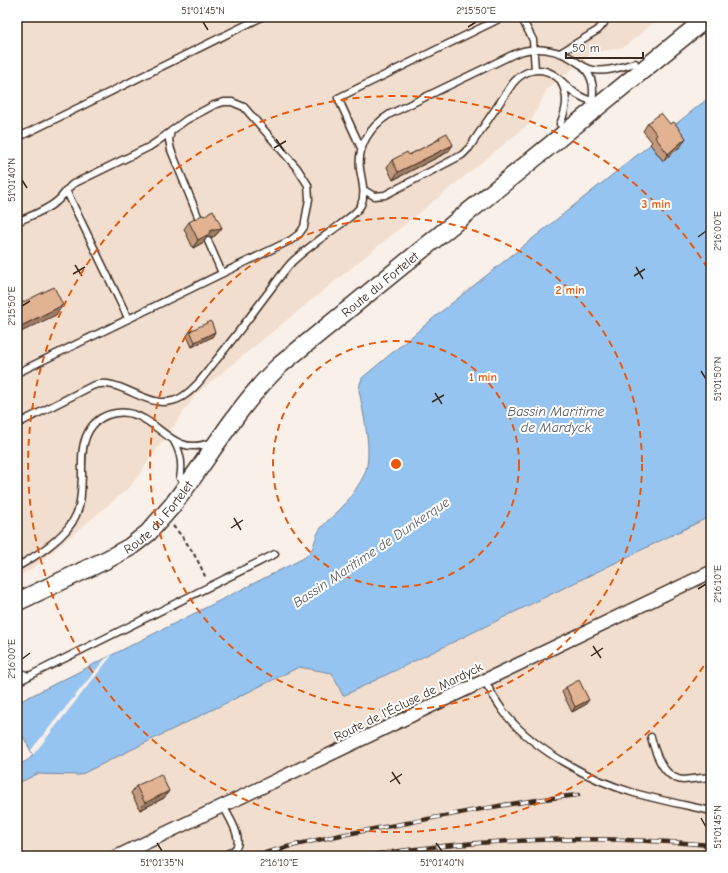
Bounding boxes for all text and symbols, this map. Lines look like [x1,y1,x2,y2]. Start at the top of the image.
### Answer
text: 51°01'45"N [181,5,225,17]
text: 2°15'50"E [456,5,496,17]
scale bar [566,34,643,60]
text: 50 m [572,41,600,55]
text: 51°01'40"N [6,158,18,202]
text: 3 min [641,197,671,211]
text: 2°16'00"E [712,211,724,251]
street label: Route du Fortelet [338,248,423,320]
text: 2 min [555,283,585,297]
text: 2°15'50"E [6,286,18,326]
text: 51°01'50"N [712,357,724,401]
text: 1 min [469,370,497,384]
water label: Bassin Maritime de Mardyck [507,403,605,436]
centre of rings [389,457,403,471]
street label: Route du Fortelet [121,477,197,557]
water label: Bassin Maritime de Dunkerque [290,494,453,611]
text: 2°16'10"E [712,565,724,603]
text: 2°16'00"E [6,639,18,679]
street label: Route de l'Écluse de Mardyck [331,658,486,744]
text: 51°01'45"N [712,805,724,849]
text: 51°01'35"N [140,857,184,869]
text: 2°16'10"E [260,857,298,869]
text: 51°01'40"N [420,857,464,869]

